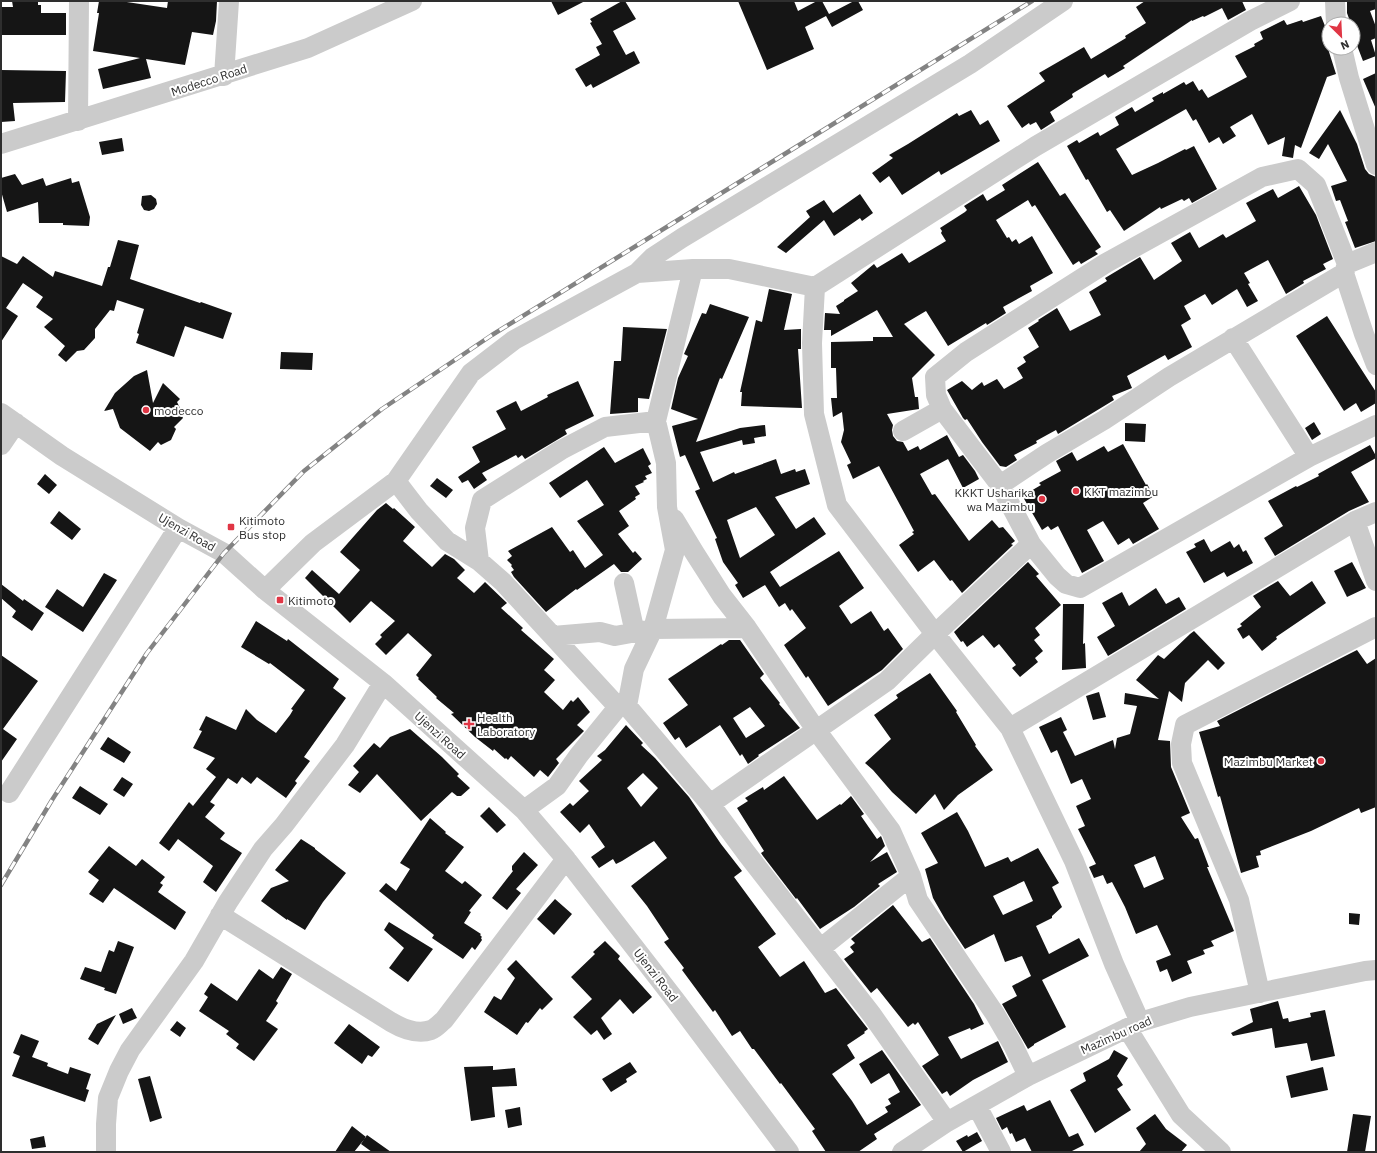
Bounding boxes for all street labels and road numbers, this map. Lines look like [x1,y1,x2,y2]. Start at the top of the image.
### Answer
street label: Modecco Road [169,61,249,99]
street label: Ujenzi Road [156,510,218,554]
street label: Ujenzi Road [411,708,469,762]
street label: Ujenzi Road [631,945,681,1005]
street label: Mazimbu road [1078,1013,1154,1057]

